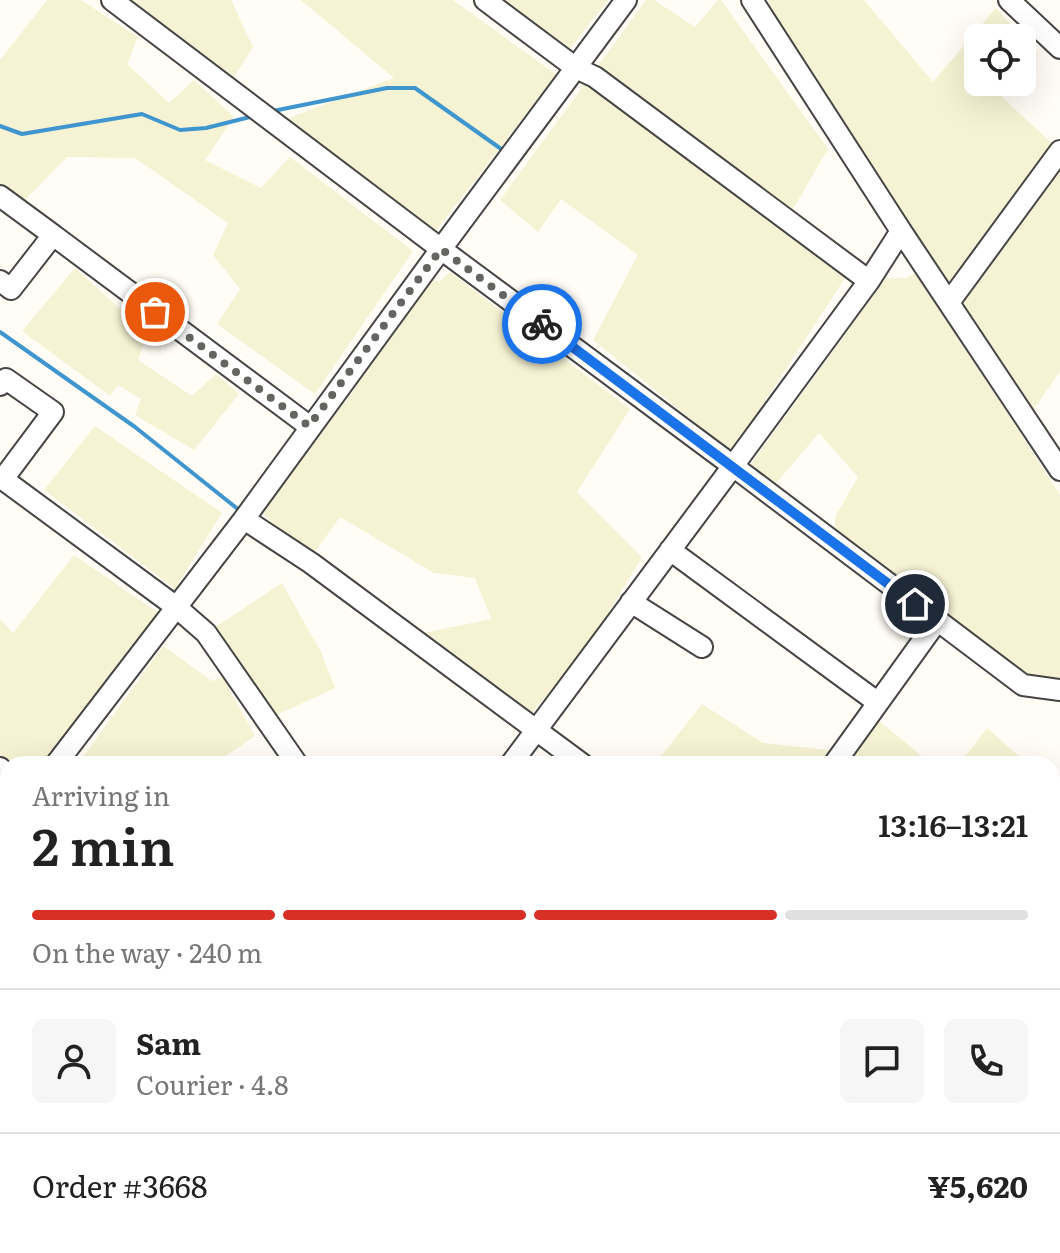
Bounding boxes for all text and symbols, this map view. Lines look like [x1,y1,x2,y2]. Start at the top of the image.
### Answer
map controls [964,24,1036,96]
button: locate [964,24,1036,96]
pin [121,278,189,346]
courier [502,284,582,364]
icon: bag [133,290,177,334]
icon: bike [520,302,564,346]
pin [881,570,949,638]
icon: home [893,582,937,626]
text: Arriving in [32,775,170,814]
text: 13:16–13:21 [878,802,1028,846]
text: 2 min [32,805,175,882]
text: On the way · 240 m [32,932,262,971]
button: person [32,1019,116,1103]
button: chat [840,1019,924,1103]
button: phone [944,1019,1028,1103]
text: Sam [136,1020,201,1064]
text: Courier · 4.8 [136,1064,289,1103]
text: Order #3668 [32,1163,207,1207]
text: ¥5,620 [927,1163,1028,1207]

